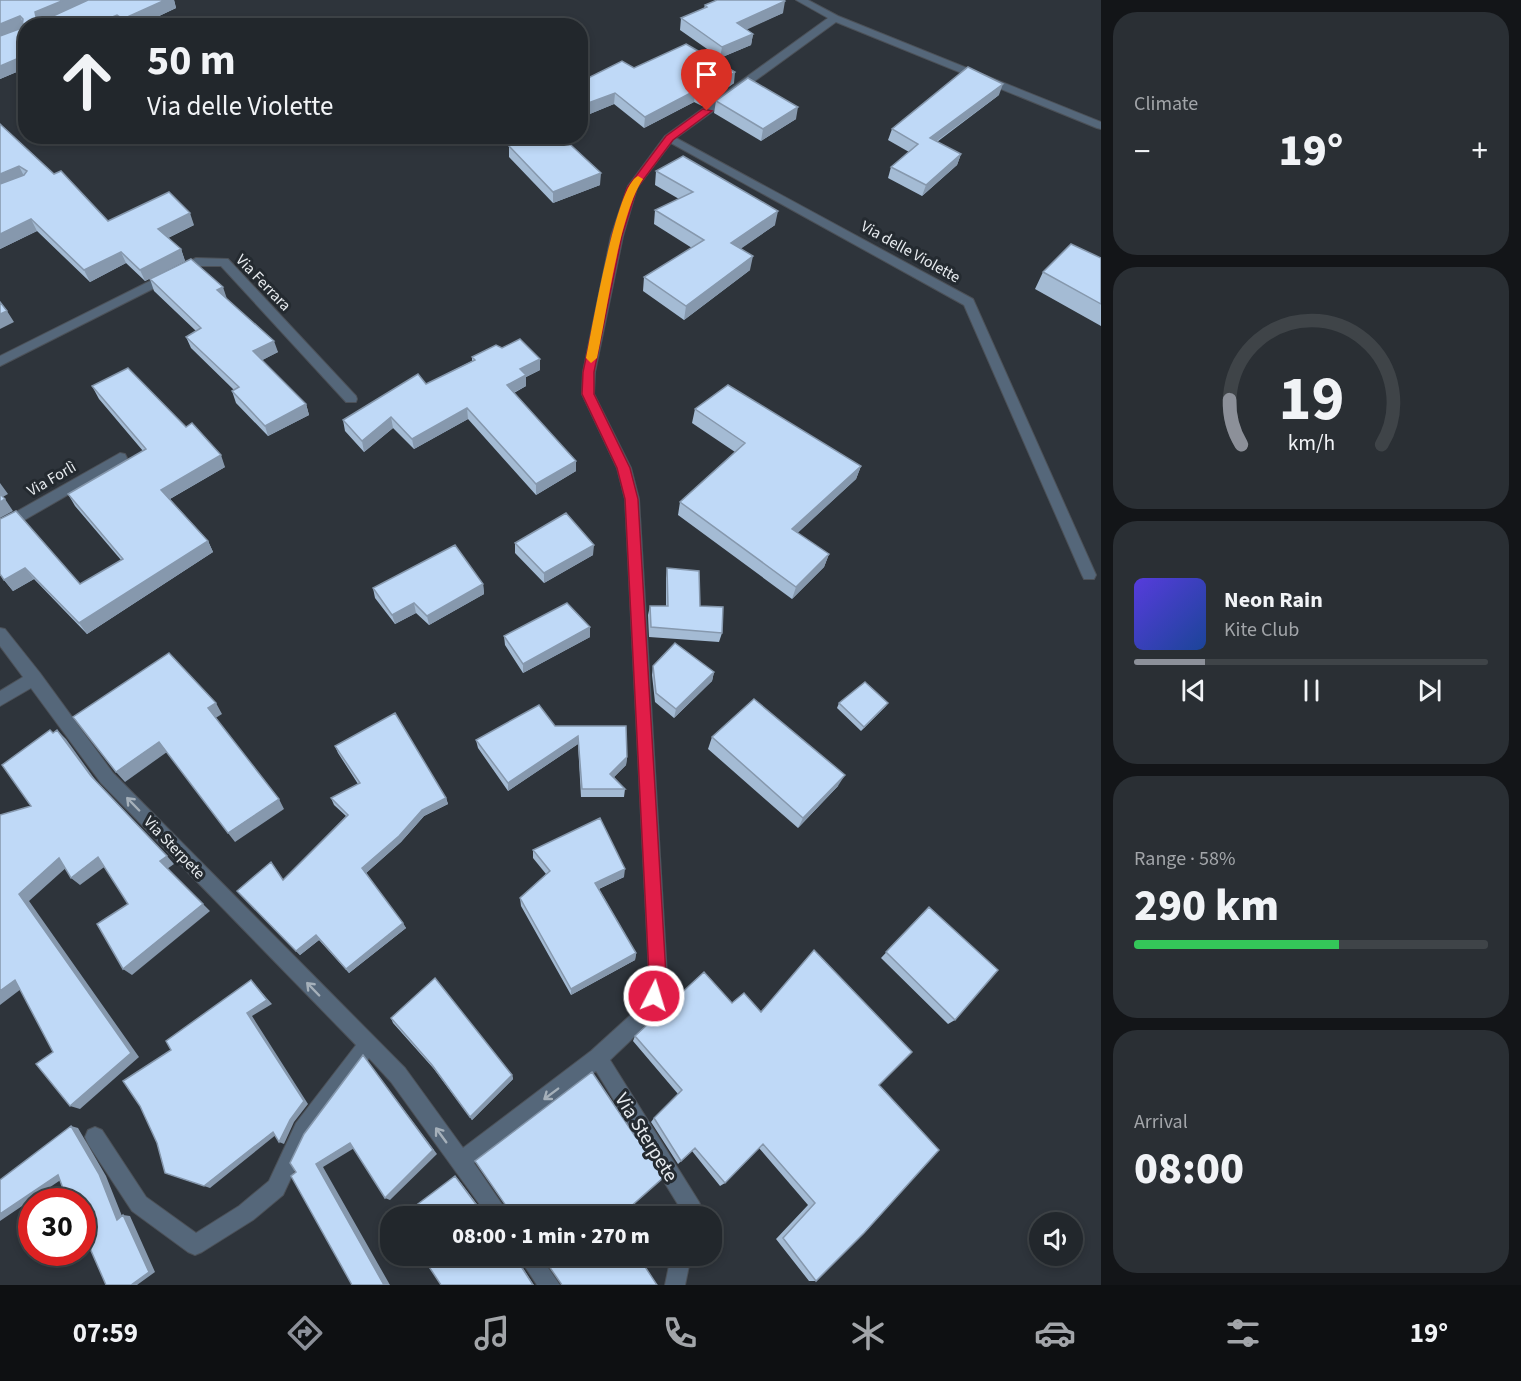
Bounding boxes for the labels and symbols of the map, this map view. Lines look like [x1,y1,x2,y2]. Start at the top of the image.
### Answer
pin [681,49,732,111]
street label: Via delle Violette [857,215,964,288]
street label: Via Ferrara [231,249,296,316]
street label: Via Forlì [23,456,80,502]
one-way arrow [126,797,140,812]
street label: Via Sterpete [139,811,210,884]
position arrow [622,964,686,1028]
one-way arrow [306,981,321,996]
one-way arrow [544,1087,560,1100]
street label: Via Sterpete [608,1088,685,1187]
one-way arrow [435,1128,448,1144]
speed limit sign: 30 [18,1188,96,1266]

